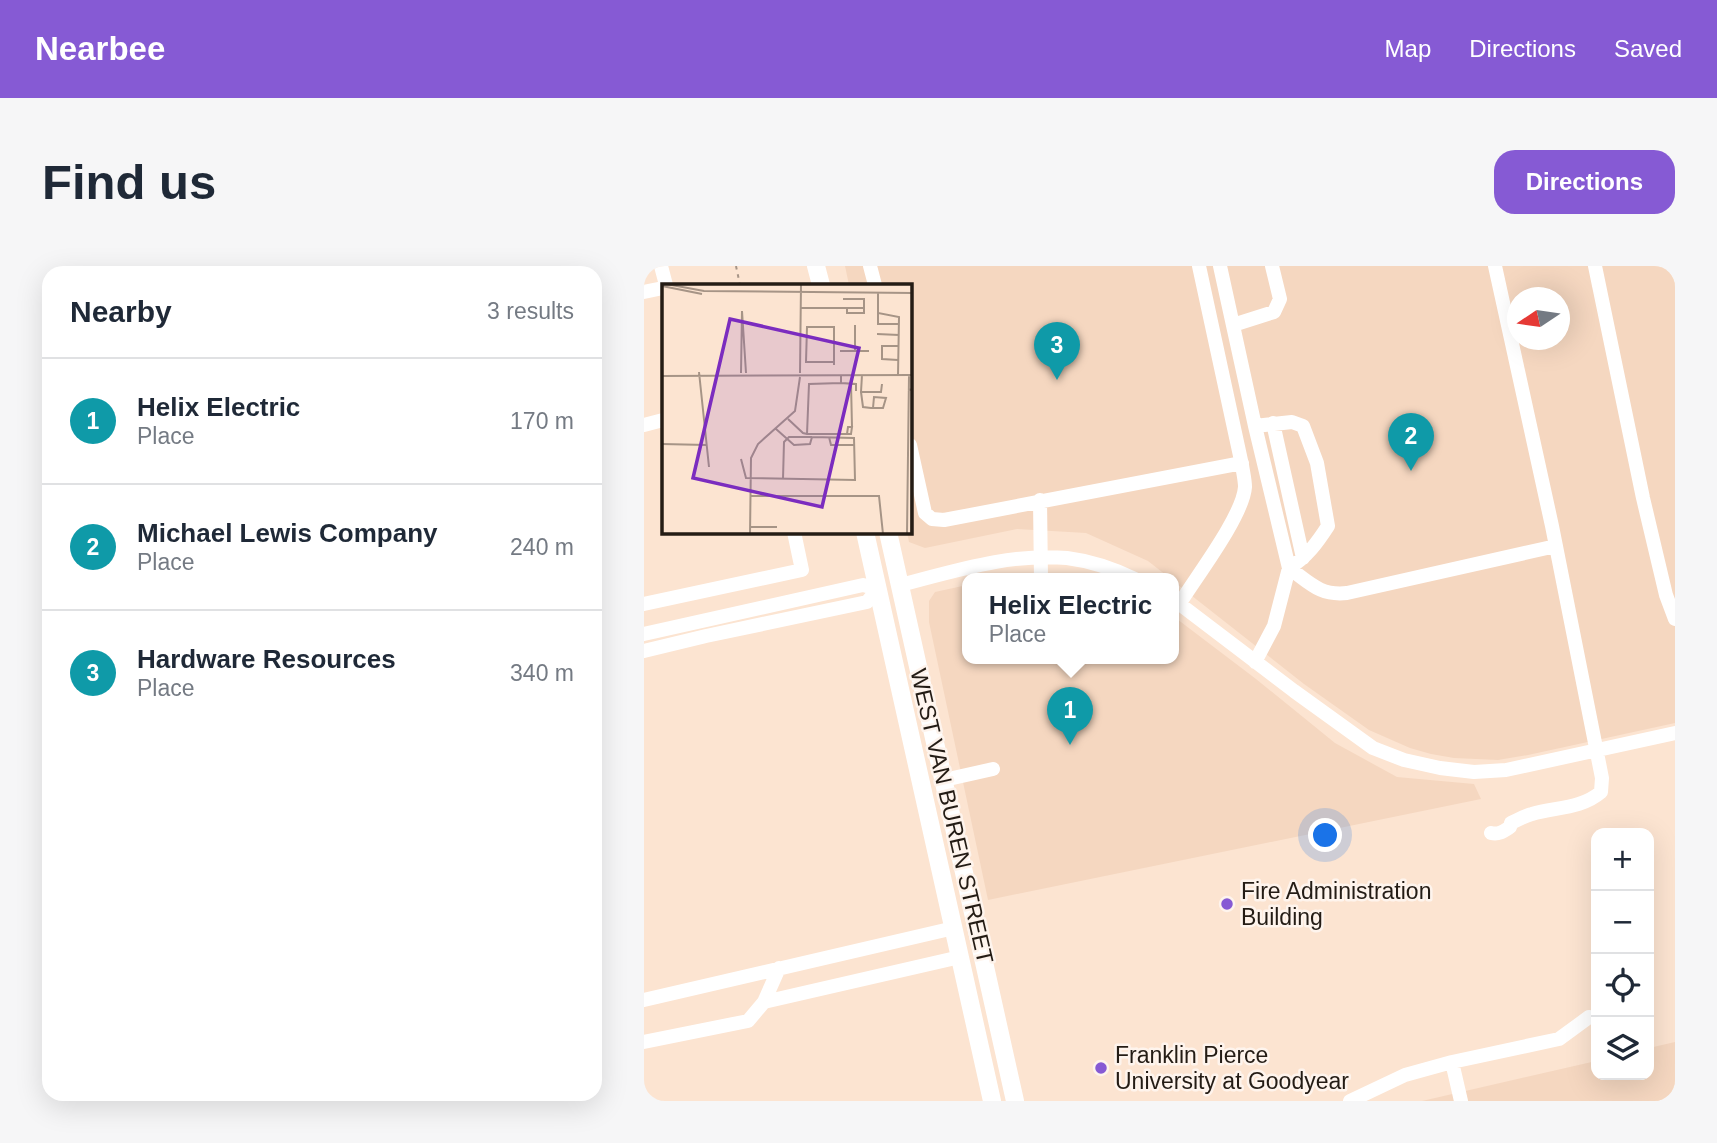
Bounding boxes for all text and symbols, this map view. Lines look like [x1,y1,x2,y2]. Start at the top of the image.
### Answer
text: Nearbee [35,30,165,67]
text: Map [1385,35,1431,62]
text: Directions [1469,35,1576,62]
text: Saved [1614,35,1682,62]
button: Directions [1494,150,1675,214]
text: Find us [42,155,216,209]
inset map [662,284,912,534]
north arrow [1507,287,1570,350]
text: Nearby [70,295,172,328]
text: 3 results [487,298,574,324]
pin: 3 [1034,322,1080,380]
text: Helix Electric [137,392,300,422]
text: 1 [87,408,99,434]
text: 170 m [510,408,574,434]
pin: 2 [1388,413,1434,471]
text: Place [137,423,195,449]
text: Michael Lewis Company [137,518,438,548]
text: 2 [87,534,99,560]
text: 240 m [510,534,574,560]
text: Place [137,549,195,575]
popup [962,573,1179,664]
text: Helix Electric [989,590,1152,620]
text: Place [989,621,1046,647]
text: Hardware Resources [137,644,396,674]
text: 3 [87,660,99,686]
text: 340 m [510,660,574,686]
street label: WEST VAN BUREN STREET [905,666,999,966]
text: Place [137,675,195,701]
pin: 1 [1047,687,1093,745]
your location [1308,818,1342,852]
map controls [1591,828,1654,1080]
button: + [1591,828,1654,891]
place label: Fire Administration Building [1241,878,1431,930]
button: − [1591,891,1654,954]
marker: Fire Administration Building [1219,896,1235,912]
button: locate [1591,954,1654,1017]
button: layers [1591,1017,1654,1080]
place label: Franklin Pierce University at Goodyear [1115,1042,1349,1094]
marker: Franklin Pierce University at Goodyear [1093,1060,1109,1076]

